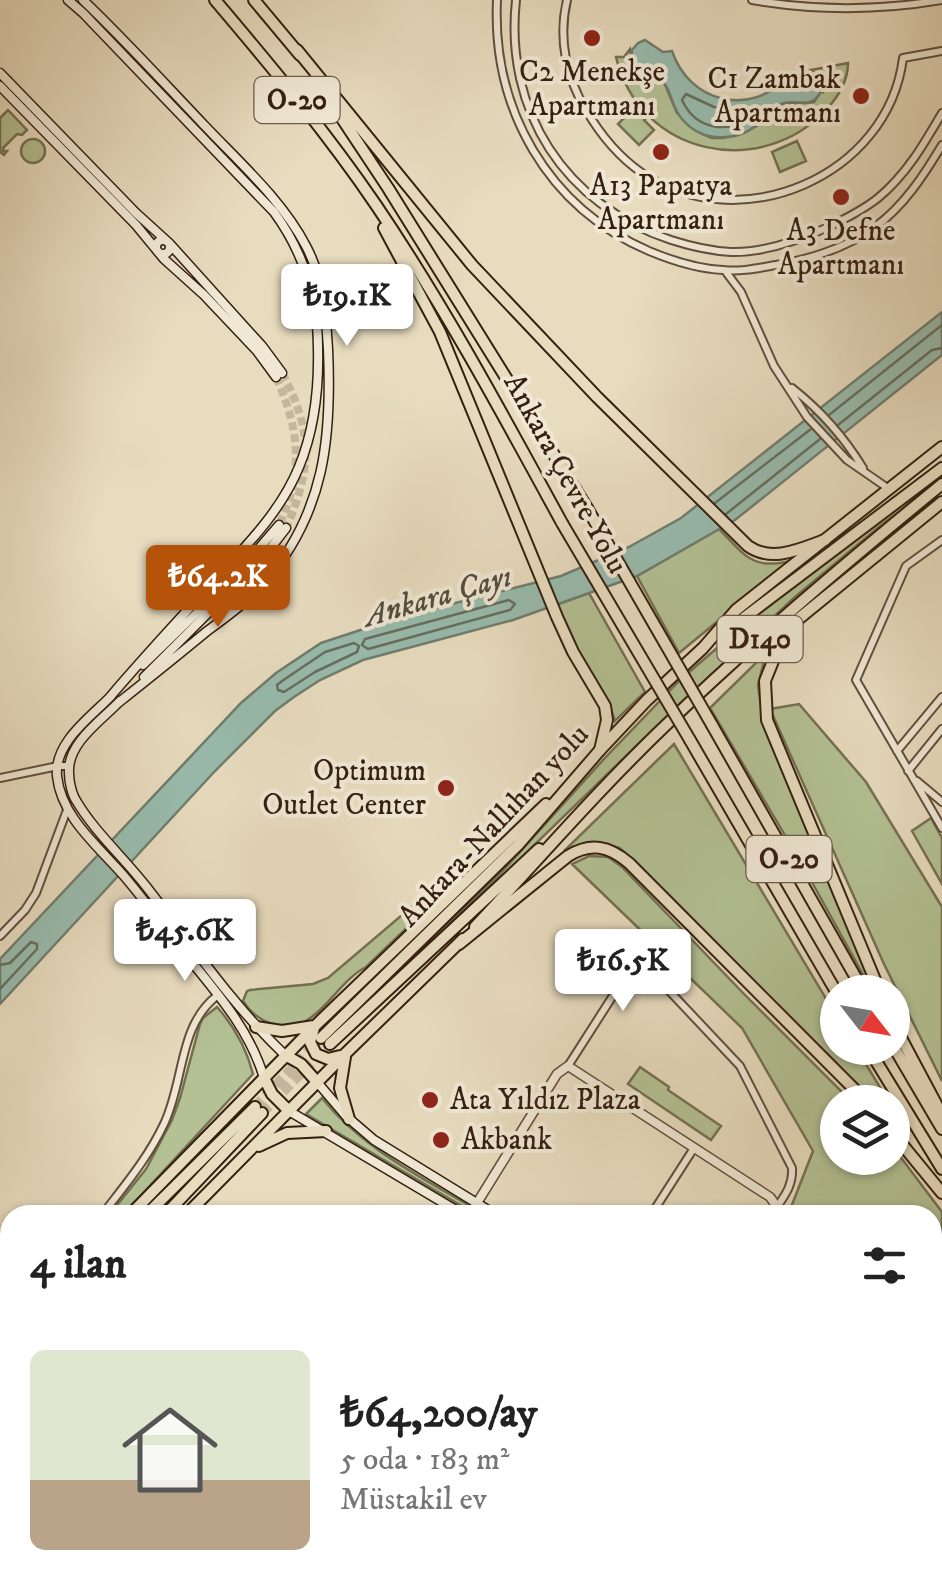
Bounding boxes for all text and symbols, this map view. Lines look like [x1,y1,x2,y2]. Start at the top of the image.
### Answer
marker: C2 Menekşe Apartmanı [581,27,603,49]
place label: C2 Menekşe Apartmanı [519,54,665,125]
place label: C1 Zambak Apartmanı [707,61,841,132]
road number: O-20 [254,77,340,123]
marker: C1 Zambak Apartmanı [850,85,872,107]
marker: A13 Papatya Apartmanı [650,141,672,163]
place label: A13 Papatya Apartmanı [590,168,732,239]
marker: A3 Defne Apartmanı [830,186,852,208]
place label: A3 Defne Apartmanı [778,213,904,284]
pin: ₺19.1K [266,264,428,349]
text: ₺19.1K [303,276,391,316]
street label: Ankara Çevre Yolu [495,367,635,581]
pin: ₺64.2K [137,545,299,630]
text: ₺64.2K [168,557,268,597]
water label: Ankara Çayı [357,557,516,638]
road number: D140 [718,616,802,662]
street label: Ankara-Nallıhan yolu [391,717,597,935]
place label: Optimum Outlet Center [262,753,426,824]
marker: Optimum Outlet Center [435,777,457,799]
road number: O-20 [746,836,832,882]
pin: ₺45.6K [104,899,266,984]
text: ₺45.6K [136,911,234,951]
pin: ₺16.5K [542,929,704,1014]
text: ₺16.5K [577,941,669,981]
north arrow [820,975,910,1065]
map controls [820,975,910,1175]
place label: Ata Yıldız Plaza [450,1082,641,1119]
button: layers [820,1085,910,1175]
marker: Ata Yıldız Plaza [419,1089,441,1111]
place label: Akbank [461,1122,552,1159]
marker: Akbank [430,1129,452,1151]
icon: filters [857,1238,912,1293]
text: 4 ilan [30,1239,126,1291]
text: ₺64,200/ay [340,1388,537,1440]
icon: home [110,1390,230,1510]
text: 5 oda · 183 m² [340,1440,509,1480]
text: Müstakil ev [340,1480,487,1520]

